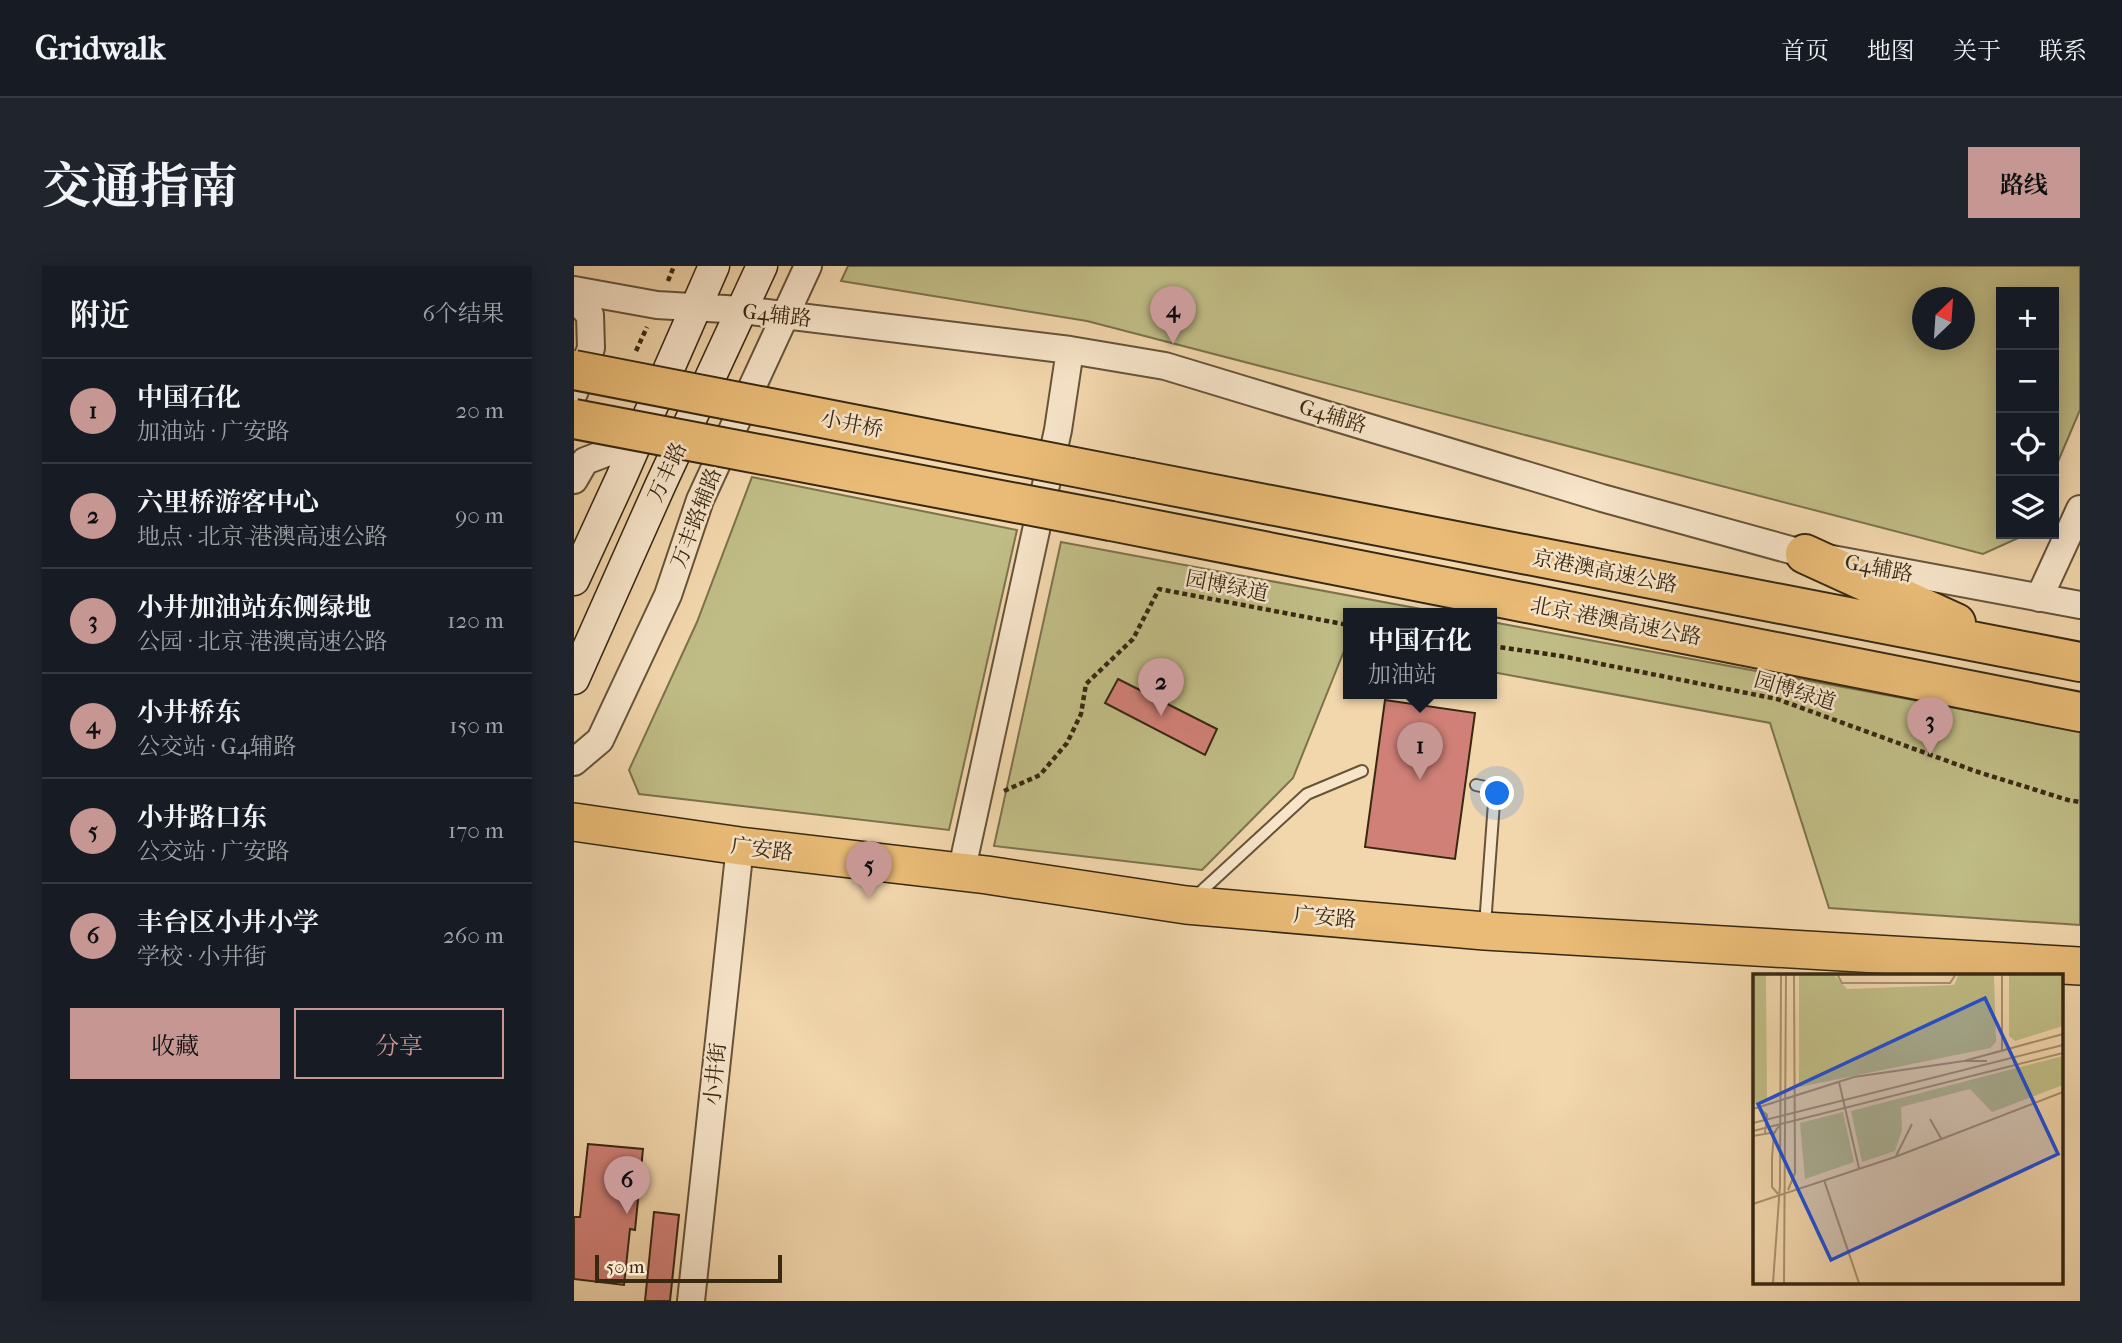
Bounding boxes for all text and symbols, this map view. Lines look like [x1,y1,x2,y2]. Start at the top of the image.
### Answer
text: Gridwalk [35,29,165,68]
text: 首页 [1781,37,1829,65]
text: 地图 [1867,37,1915,65]
text: 关于 [1953,37,2001,65]
text: 联系 [2039,37,2087,65]
button: 路线 [1968,147,2080,218]
text: 交通指南 [42,158,238,216]
pin: 4 [1150,286,1196,344]
north arrow [1912,287,1975,350]
map controls [1996,287,2059,539]
button: + [1996,287,2059,350]
text: 附近 [70,298,130,333]
street label: G4辅路 [741,299,813,331]
text: 6个结果 [423,300,504,327]
button: − [1996,350,2059,413]
text: 中国石化 [137,382,241,413]
street label: G4辅路 [1296,394,1370,438]
text: 1 [89,397,97,424]
text: 20 m [455,397,504,424]
street label: 小井桥 [819,406,885,442]
button: locate [1996,413,2059,476]
text: 加油站 · 广安路 [137,418,290,445]
street label: 万丰路 [643,438,691,506]
street label: 万丰路辅路 [666,465,726,571]
button: layers [1996,476,2059,539]
text: 六里桥游客中心 [137,487,319,518]
text: 2 [87,502,99,529]
text: 90 m [455,502,504,529]
text: 地点 · 北京-港澳高速公路 [137,523,387,550]
street label: 京港澳高速公路 [1531,545,1679,597]
street label: G4辅路 [1843,550,1915,586]
street label: 园博绿道 [1183,566,1271,606]
text: 小井加油站东侧绿地 [137,592,371,623]
street label: 北京-港澳高速公路 [1529,593,1703,649]
text: 3 [88,607,98,634]
text: 120 m [447,607,504,634]
popup [1343,608,1497,699]
text: 中国石化 [1368,625,1472,656]
text: 公园 · 北京-港澳高速公路 [137,628,387,655]
pin: 2 [1138,658,1184,716]
text: 加油站 [1368,661,1437,688]
street label: 园博绿道 [1751,667,1839,715]
text: 小井桥东 [137,697,241,728]
pin: 3 [1907,697,1953,755]
text: 4 [86,712,100,739]
text: 150 m [449,712,504,739]
pin: 1 [1397,722,1443,780]
text: 公交站 · G4辅路 [137,733,296,760]
your location [1480,776,1514,810]
text: 小井路口东 [137,802,267,833]
text: 5 [88,817,98,844]
text: 170 m [448,817,504,844]
street label: 广安路 [729,833,795,865]
text: 公交站 · 广安路 [137,838,290,865]
pin: 5 [846,841,892,899]
street label: 广安路 [1293,902,1357,932]
text: 丰台区小井小学 [137,907,319,938]
text: 6 [87,922,99,949]
text: 260 m [443,922,504,949]
text: 学校 · 小井街 [137,943,267,970]
inset map [1753,974,2063,1284]
button: 收藏 [70,1008,280,1079]
button: 分享 [294,1008,504,1079]
street label: 小井街 [700,1041,730,1107]
pin: 6 [604,1156,650,1214]
scale bar [595,1252,782,1284]
text: 50 m [606,1256,645,1278]

